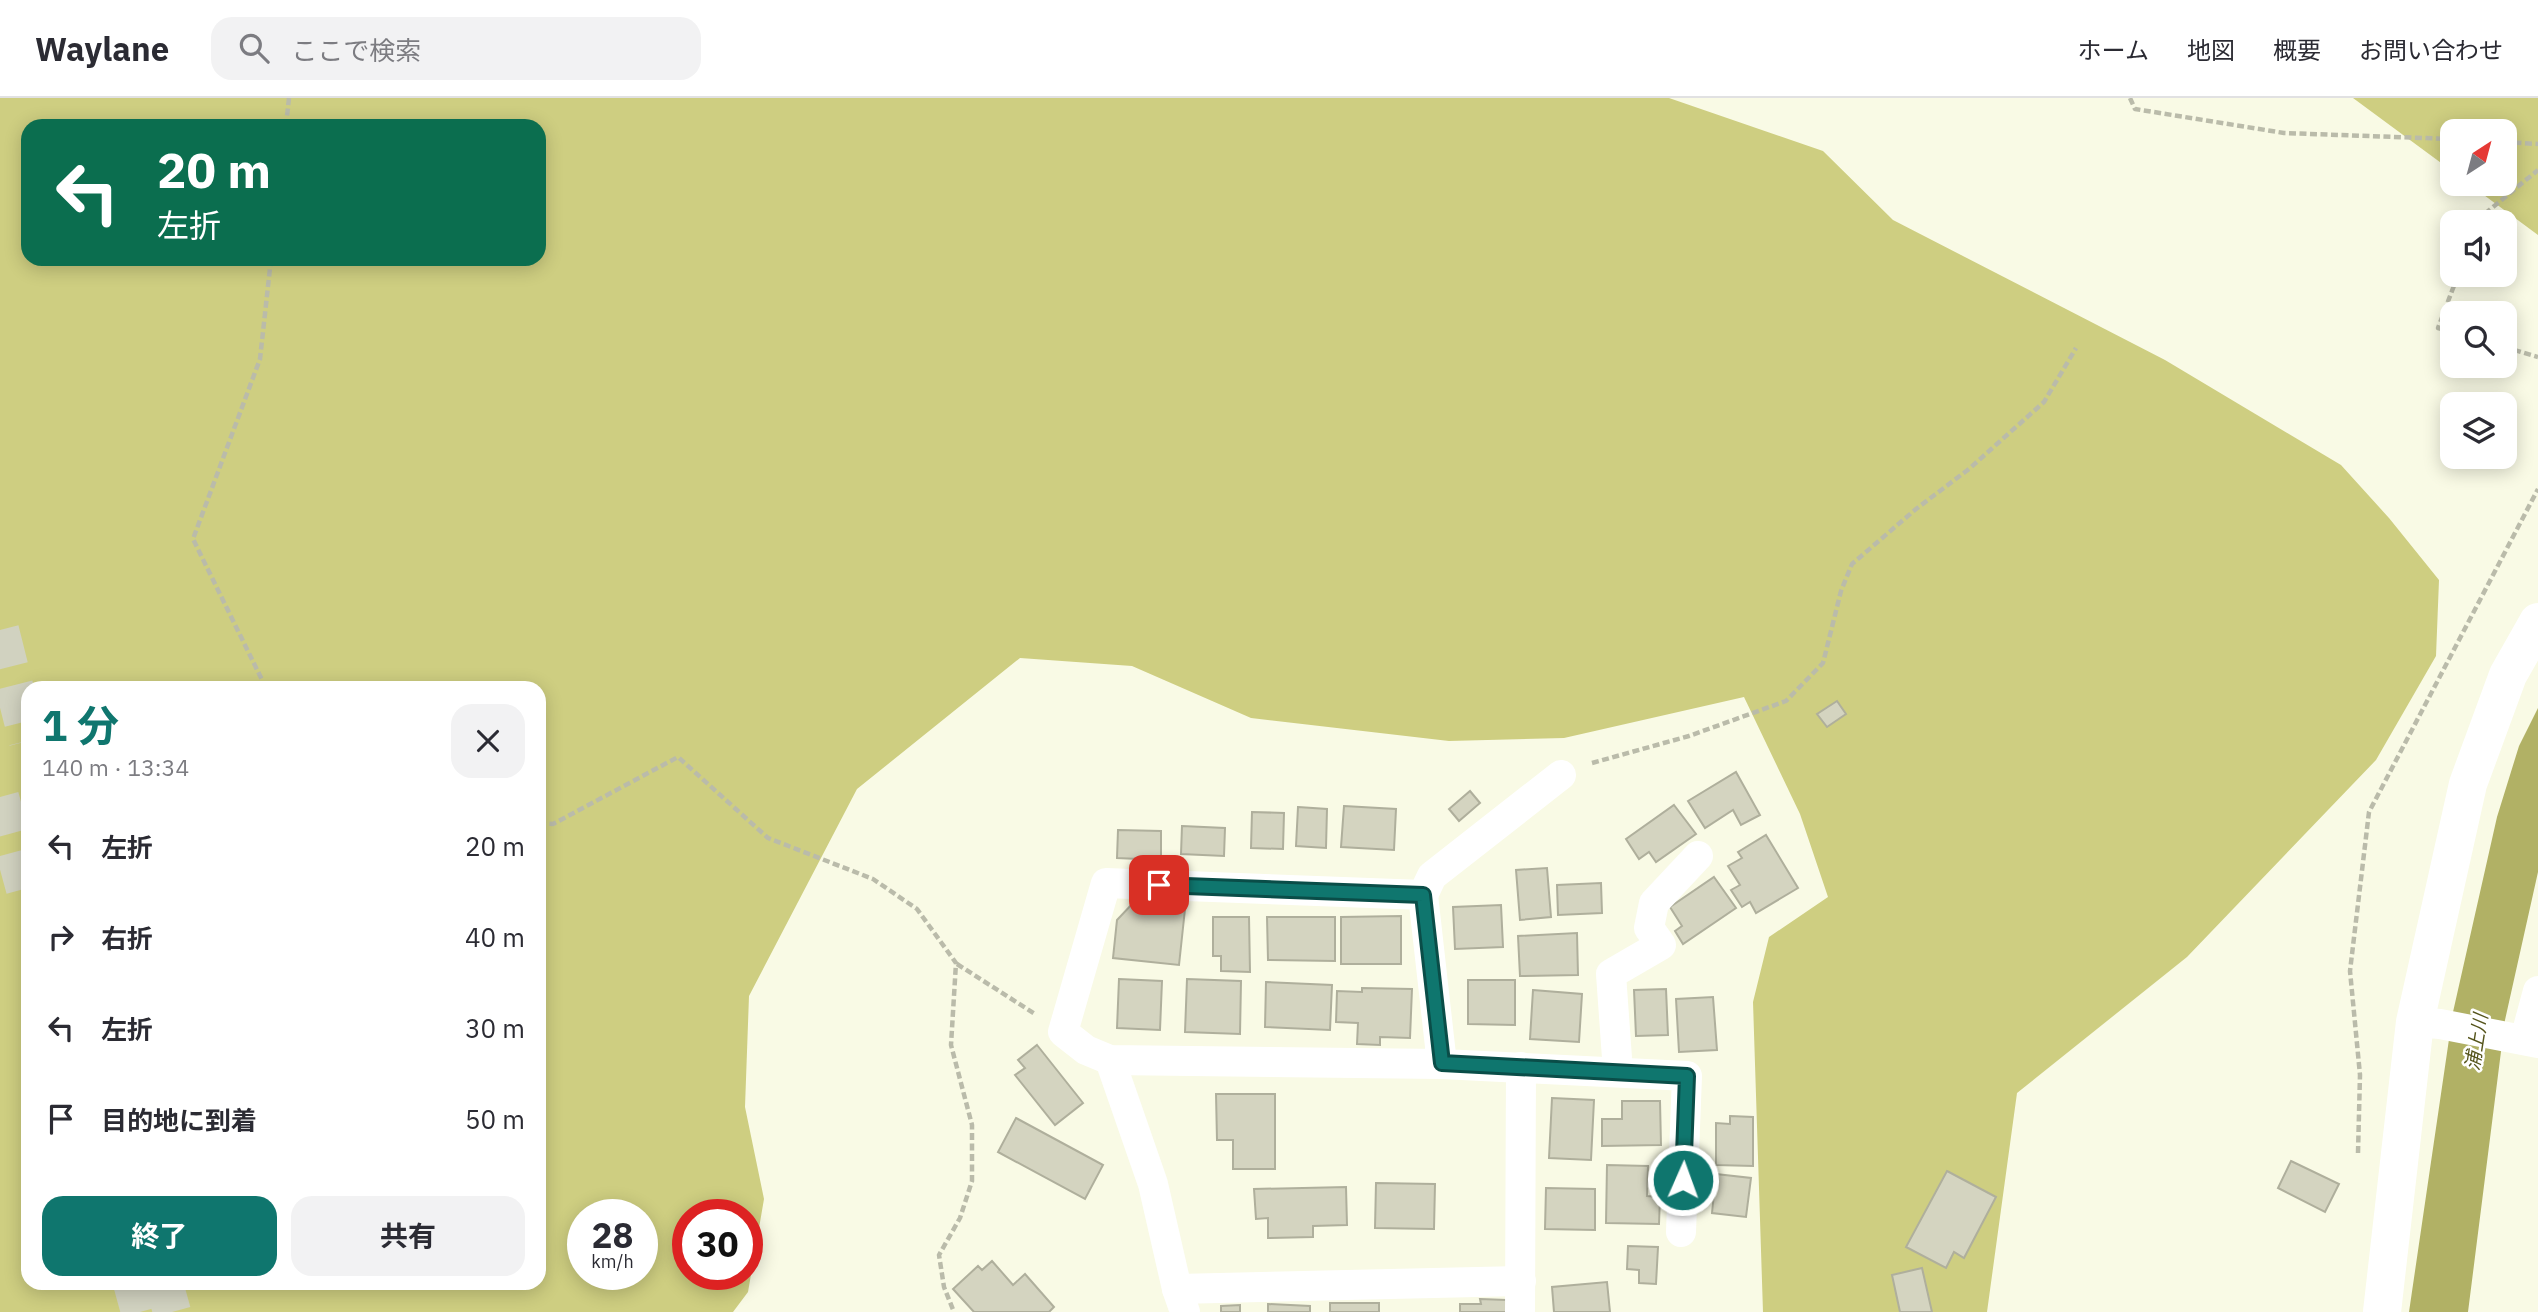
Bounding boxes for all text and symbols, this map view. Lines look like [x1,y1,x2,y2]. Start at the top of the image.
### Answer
search box [211,17,701,80]
text: Waylane [35,27,169,70]
icon: search [235,29,273,67]
text: ここで検索 [291,33,421,67]
text: ホーム [2078,34,2149,66]
text: 地図 [2187,34,2235,66]
text: 概要 [2273,34,2321,66]
text: お問い合わせ [2359,34,2503,66]
north arrow [2440,119,2516,196]
map controls [2440,119,2517,469]
text: 20 m [157,138,271,201]
icon: left [42,147,133,238]
text: 左折 [157,204,221,246]
button: sound [2440,210,2517,287]
button: search [2440,301,2517,378]
button: layers [2440,392,2517,469]
text: 1 分 [42,698,119,753]
button: close [451,704,525,778]
text: 140 m · 13:34 [42,752,189,782]
icon: left [42,827,80,865]
text: 20 m [465,829,525,863]
text: 左折 [101,830,153,864]
pin [1129,855,1189,915]
icon: arrive [1140,866,1178,904]
icon: right [42,918,80,956]
text: 40 m [465,920,525,954]
text: 右折 [101,921,153,955]
icon: left [42,1009,80,1047]
water label: 浦上川 [2460,1010,2493,1072]
text: 30 m [465,1011,525,1045]
text: 左折 [101,1012,153,1046]
icon: arrive [42,1100,80,1138]
text: 50 m [465,1102,525,1136]
text: 目的地に到着 [101,1103,257,1137]
position arrow [1646,1143,1720,1217]
button: 終了 [42,1196,277,1276]
button: 共有 [291,1196,525,1276]
speed limit sign: 30 [672,1199,763,1290]
text: 28 [591,1212,634,1258]
text: km/h [591,1250,634,1273]

